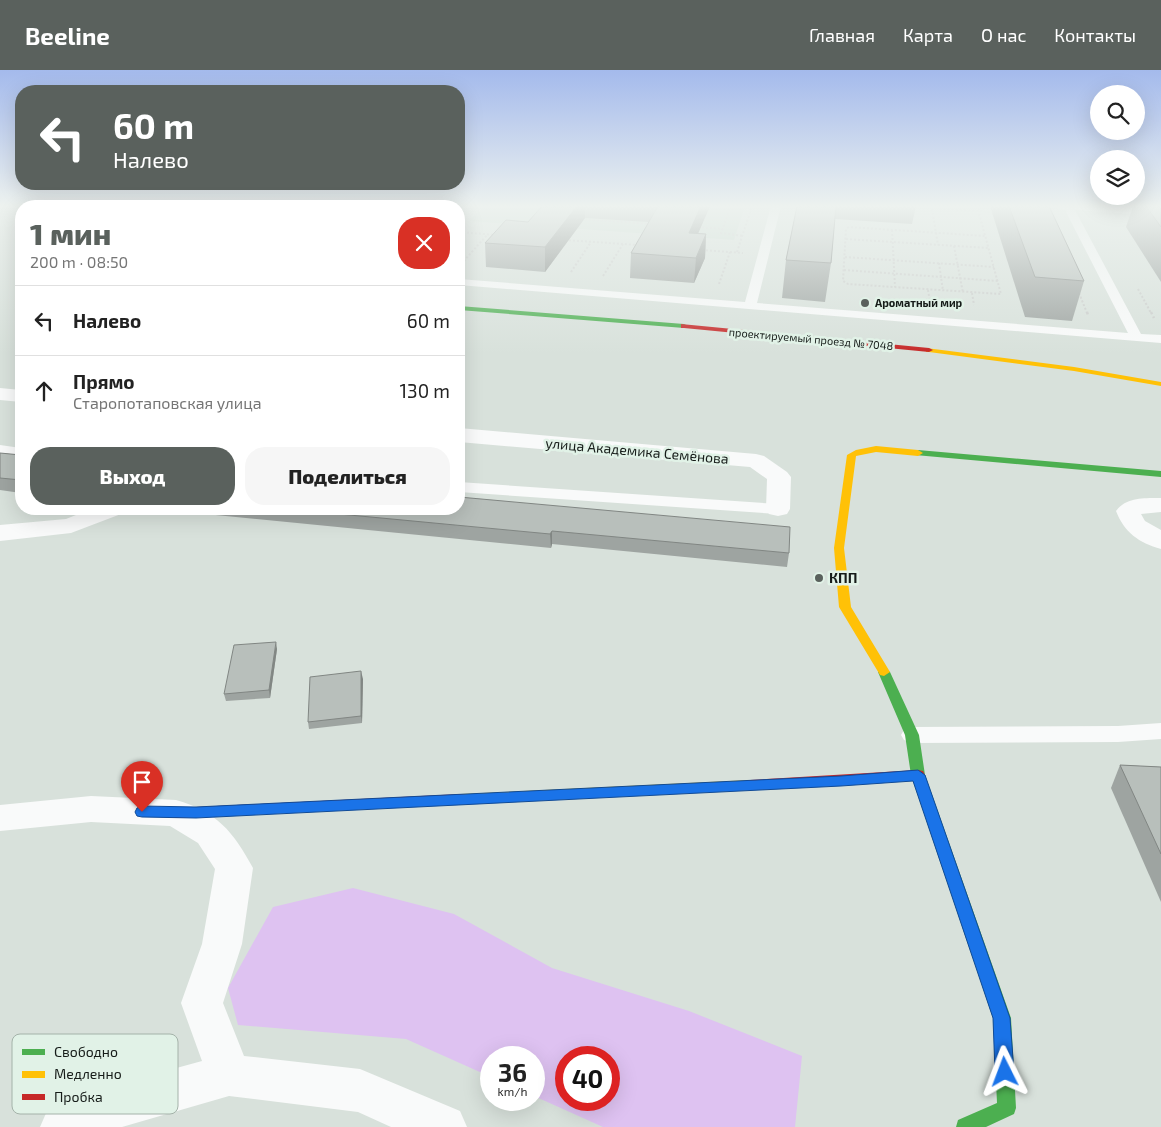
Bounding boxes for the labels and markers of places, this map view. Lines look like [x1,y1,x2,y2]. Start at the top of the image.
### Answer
place label: Ароматный мир [875,296,963,309]
marker: Ароматный мир [859,297,871,309]
place label: КПП [829,569,857,586]
marker: КПП [813,572,825,584]
pin [121,761,163,812]

